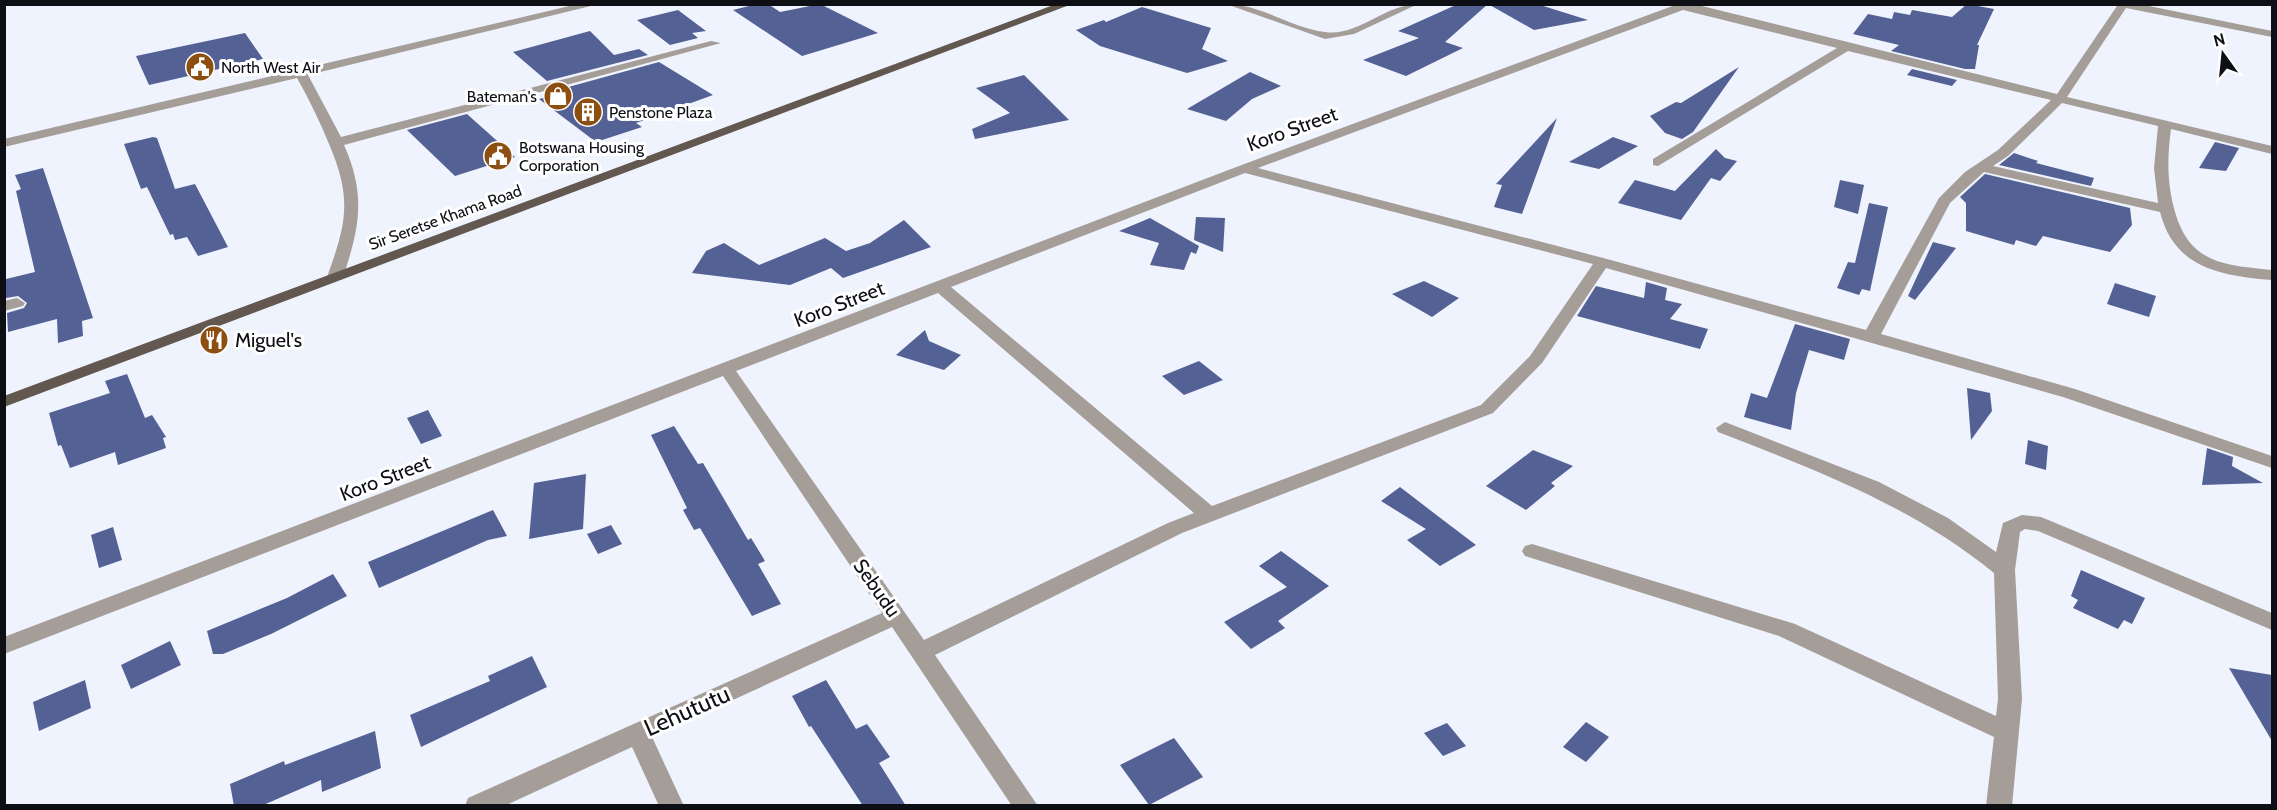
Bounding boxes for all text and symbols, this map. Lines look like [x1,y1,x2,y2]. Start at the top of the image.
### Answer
north arrow [2193,24,2253,84]
text: N [2211,29,2227,51]
public building icon: North West Air [184,51,216,83]
place label: North West Air [221,58,321,77]
shop icon: Bateman's [542,80,574,112]
place label: Bateman's [467,87,537,106]
building icon: Penstone Plaza [572,96,604,128]
street label: Koro Street [1243,101,1341,156]
place label: Penstone Plaza [609,103,713,122]
place label: Botswana Housing Corporation [519,138,645,175]
public building icon: Botswana Housing Corporation [482,140,514,172]
street label: Sir Seretse Khama Road [366,181,524,254]
street label: Koro Street [791,276,888,332]
restaurant icon: Miguel's [198,324,230,356]
place label: Miguel's [235,328,302,352]
street label: Koro Street [337,450,434,506]
street label: Sebudu [849,554,905,622]
street label: Lehututu [639,679,734,742]

